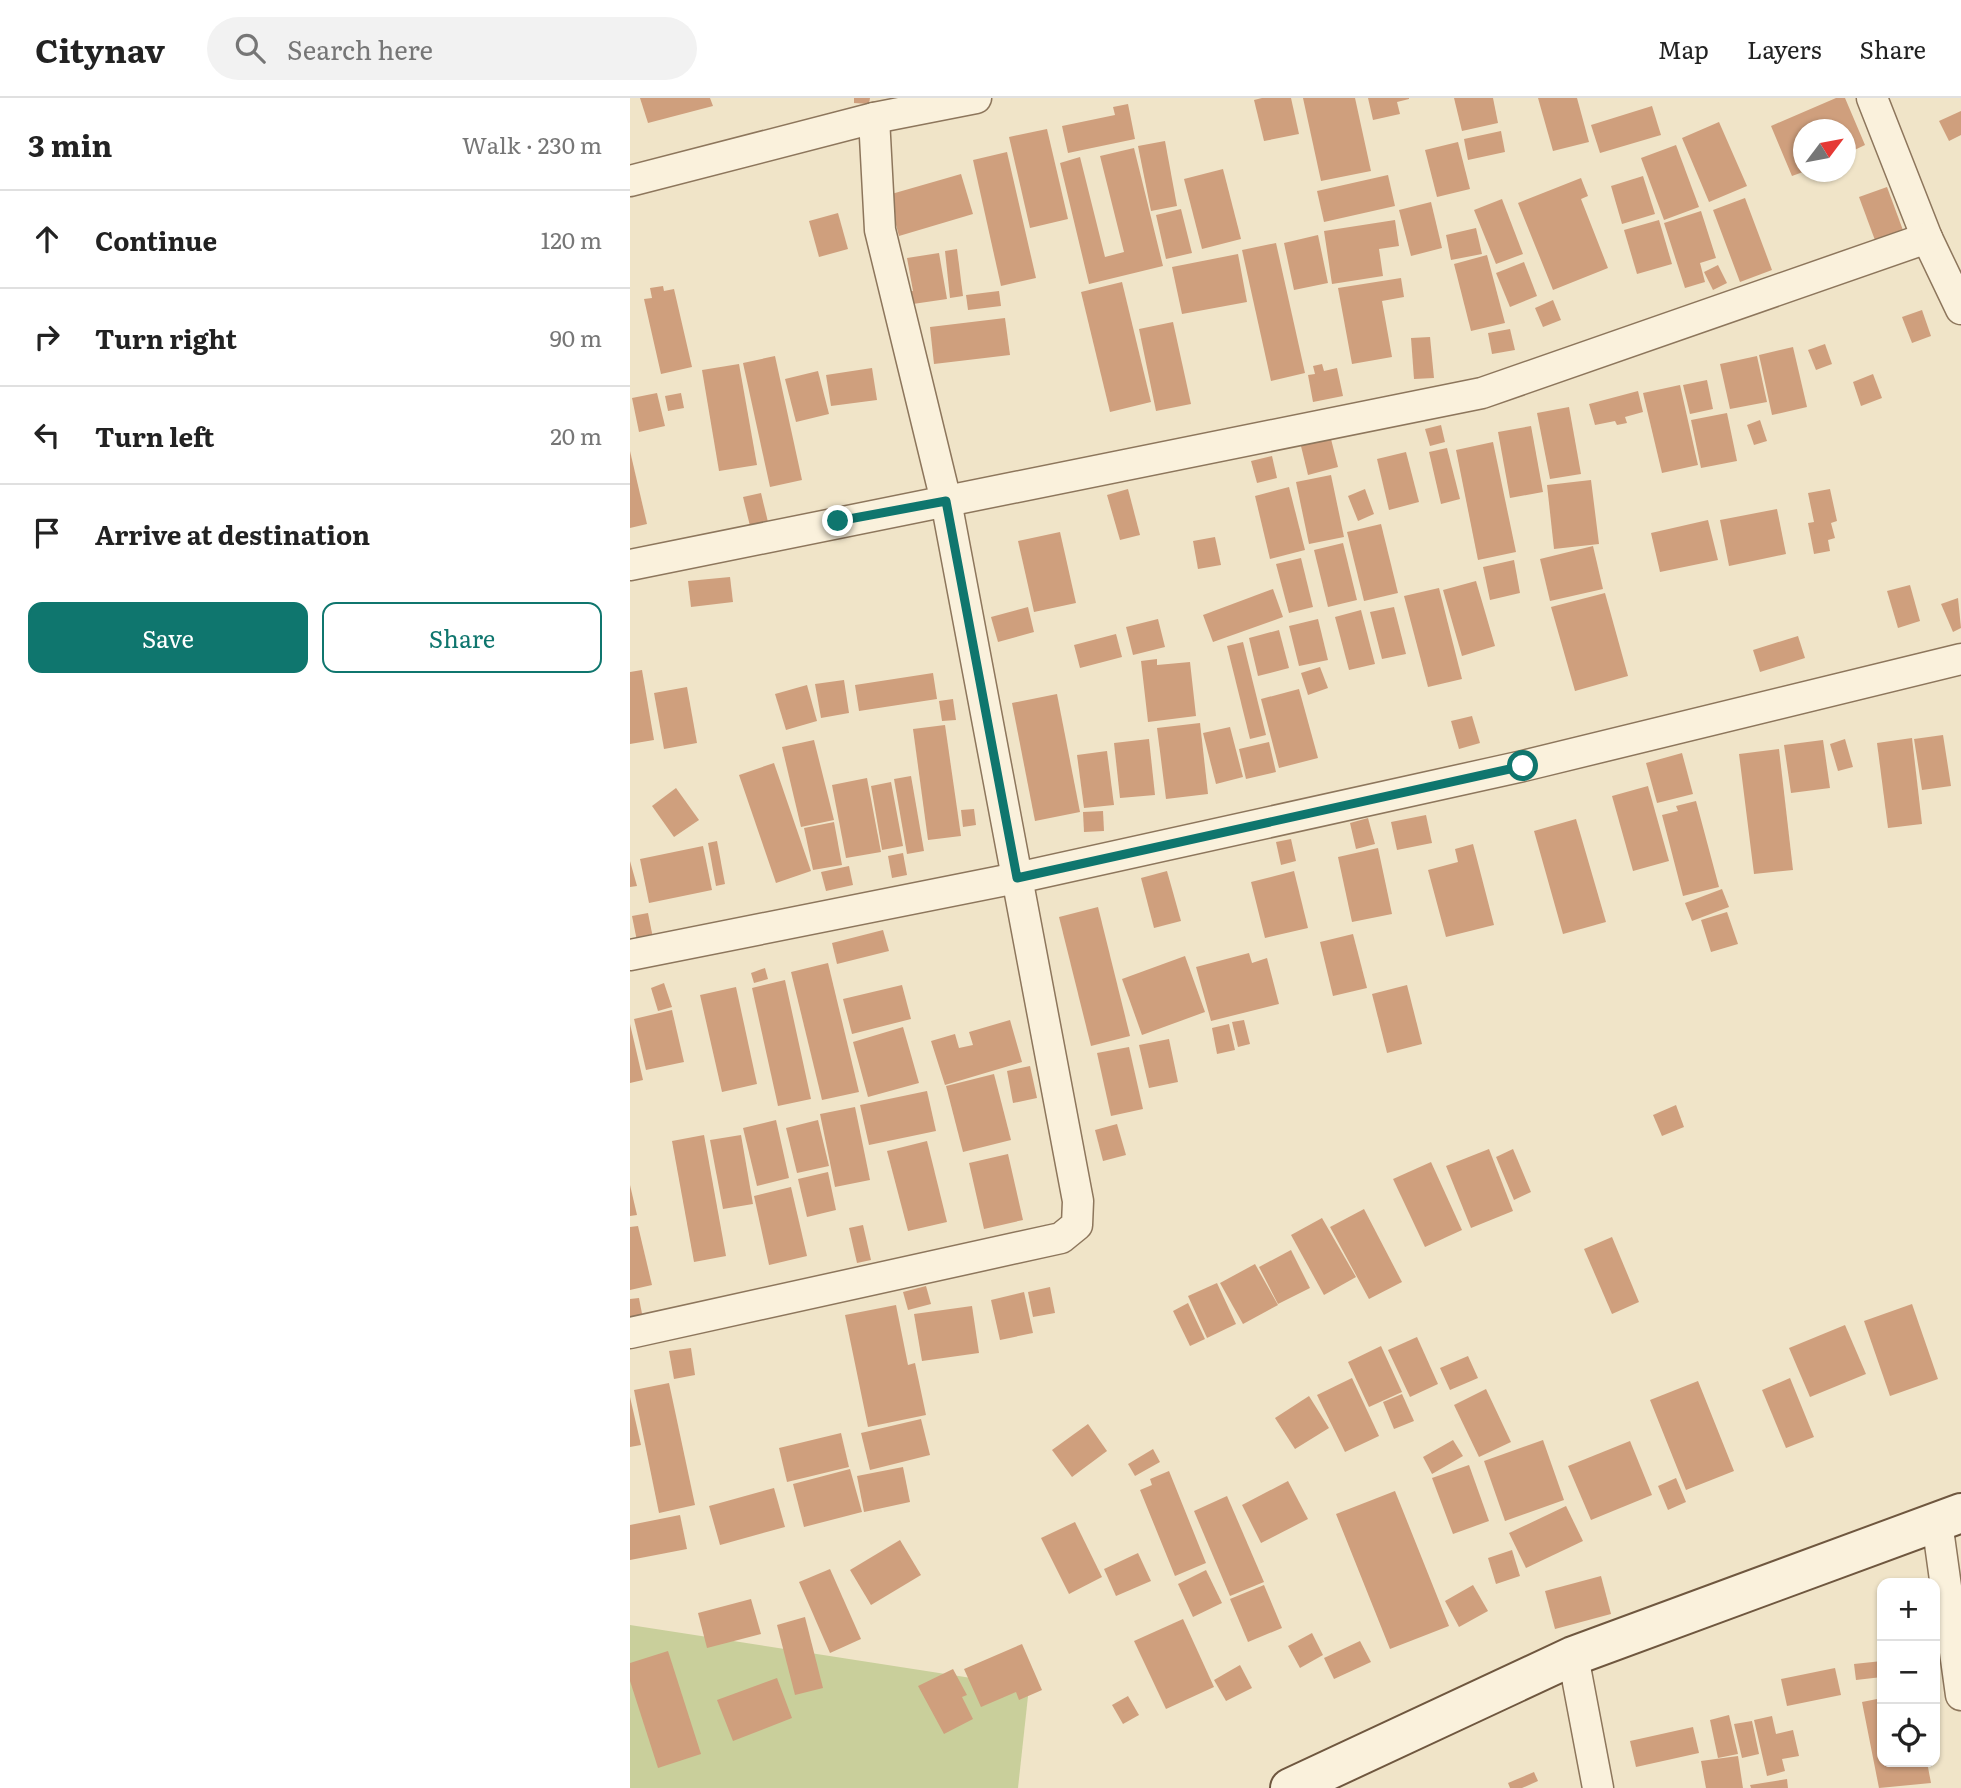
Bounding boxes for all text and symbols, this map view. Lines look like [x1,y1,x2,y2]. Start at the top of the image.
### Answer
search box [207,17,697,80]
text: Citynav [35,24,165,73]
icon: search [231,29,269,67]
text: Search here [287,29,433,68]
text: Map [1658,31,1709,66]
text: Layers [1747,31,1821,66]
text: Share [1859,31,1926,66]
north arrow [1793,119,1856,182]
text: 3 min [28,122,112,166]
text: Walk · 230 m [462,127,602,161]
icon: ahead [28,220,66,258]
text: Continue [95,220,217,259]
text: 120 m [541,222,602,256]
icon: right [28,318,66,356]
text: Turn right [95,318,237,357]
text: 90 m [550,320,602,354]
icon: left [28,416,66,454]
text: Turn left [95,416,214,455]
text: 20 m [550,418,602,452]
route end [822,505,853,536]
icon: arrive [28,514,66,552]
text: Arrive at destination [95,514,370,553]
button: Save [28,602,308,673]
button: Share [322,602,602,673]
route start [1507,750,1538,781]
map controls [1877,1578,1940,1767]
button: + [1877,1578,1940,1641]
button: − [1877,1641,1940,1704]
button: locate [1877,1704,1940,1767]

